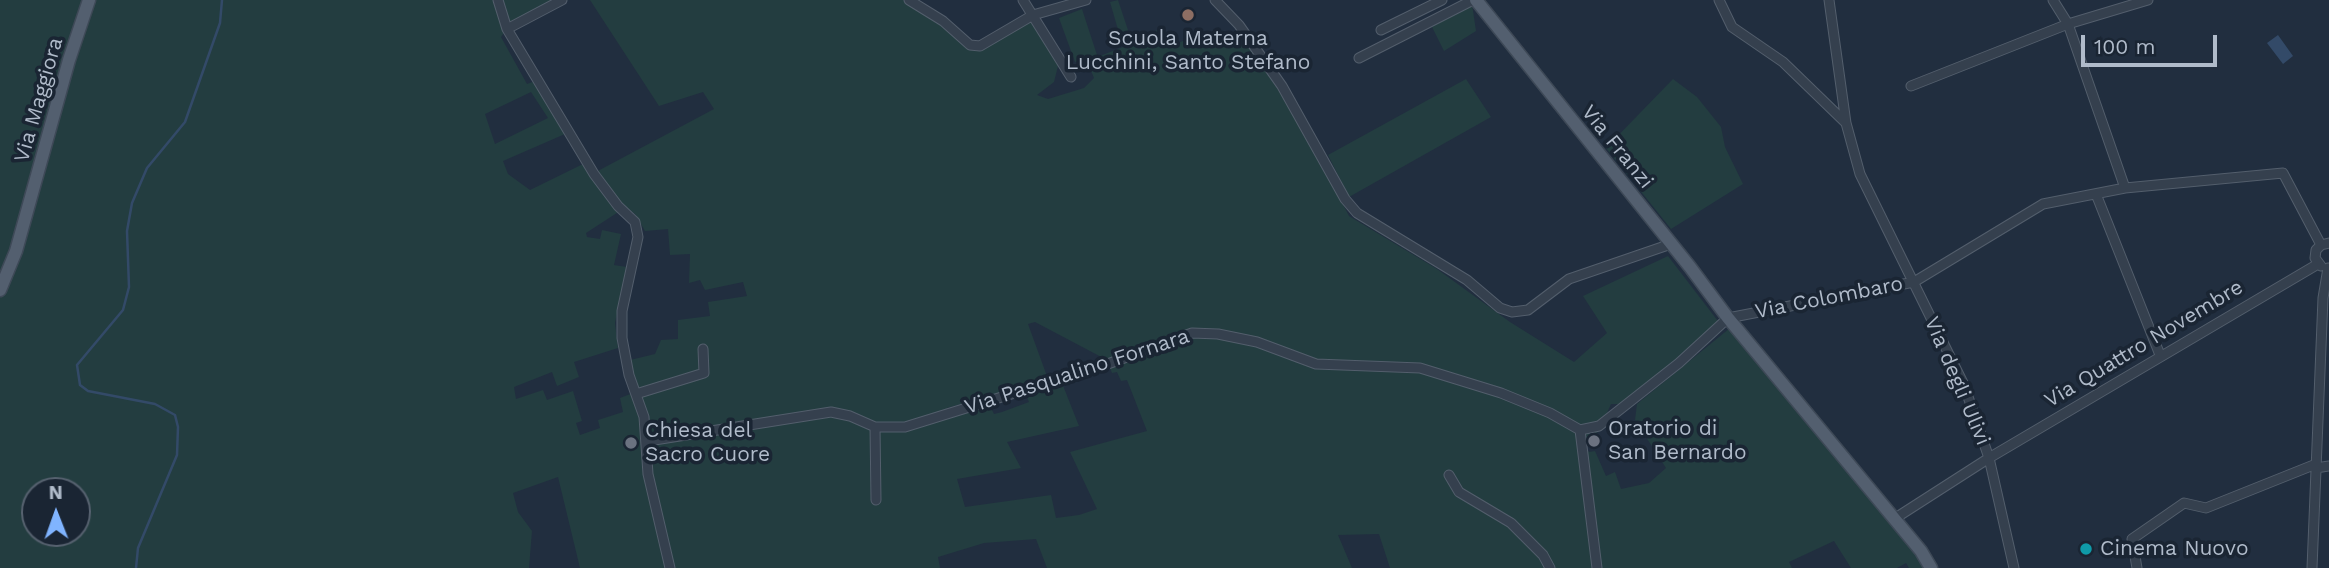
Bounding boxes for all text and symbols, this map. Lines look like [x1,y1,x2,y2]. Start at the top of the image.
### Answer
marker: Scuola Materna Lucchini, Santo Stefano [1180,7,1196,23]
scale bar [2084,21,2220,65]
place label: Scuola Materna Lucchini, Santo Stefano [1066,26,1310,76]
text: 100 m [2094,34,2156,59]
street label: Via Maggiora [9,35,69,165]
street label: Via Franzi [1576,100,1658,194]
street label: Via Colombaro [1753,271,1905,325]
street label: Via Quattro Novembre [2040,275,2248,413]
street label: Via degli Ulivi [1919,313,1995,449]
street label: Via Pasqualino Fornara [962,324,1192,420]
place label: Oratorio di San Bernardo [1608,416,1747,466]
place label: Chiesa del Sacro Cuore [645,418,770,468]
marker: Oratorio di San Bernardo [1586,433,1602,449]
marker: Chiesa del Sacro Cuore [623,435,639,451]
north arrow [21,477,91,547]
text: N [48,481,63,504]
place label: Cinema Nuovo [2100,536,2248,562]
marker: Cinema Nuovo [2078,541,2094,557]

